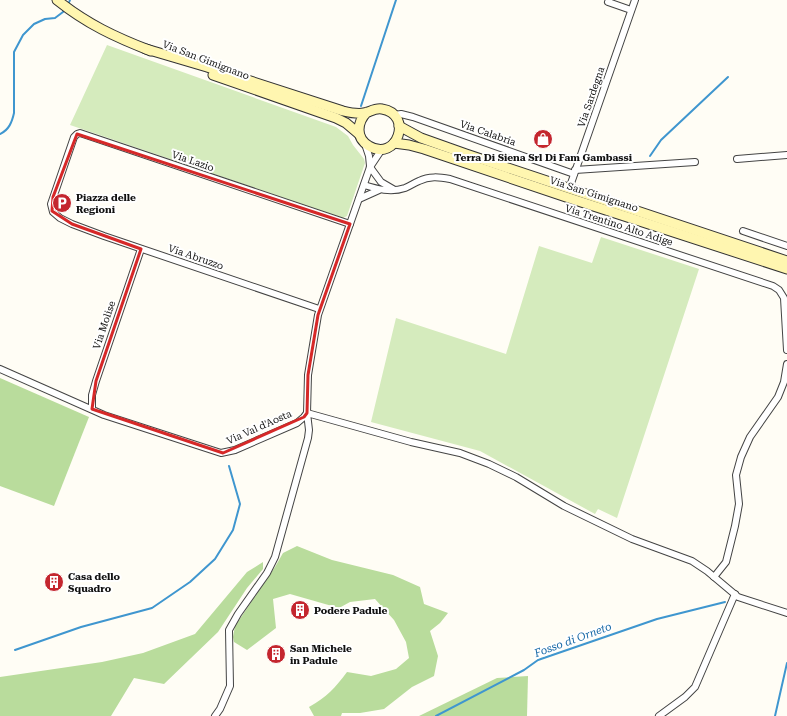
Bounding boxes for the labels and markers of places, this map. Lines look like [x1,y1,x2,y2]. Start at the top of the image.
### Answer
shop icon: Terra Di Siena Srl Di Fam Gambassi [532,128,554,150]
place label: Terra Di Siena Srl Di Fam Gambassi [454,152,633,163]
parking icon: Piazza delle Regioni [51,192,73,214]
place label: Piazza delle Regioni [76,192,136,215]
building icon: Casa dello Squadro [43,571,65,593]
place label: Casa dello Squadro [68,571,121,594]
building icon: Podere Padule [289,599,311,621]
place label: Podere Padule [314,605,388,616]
building icon: San Michele in Padule [265,643,287,665]
place label: San Michele in Padule [290,643,352,666]

